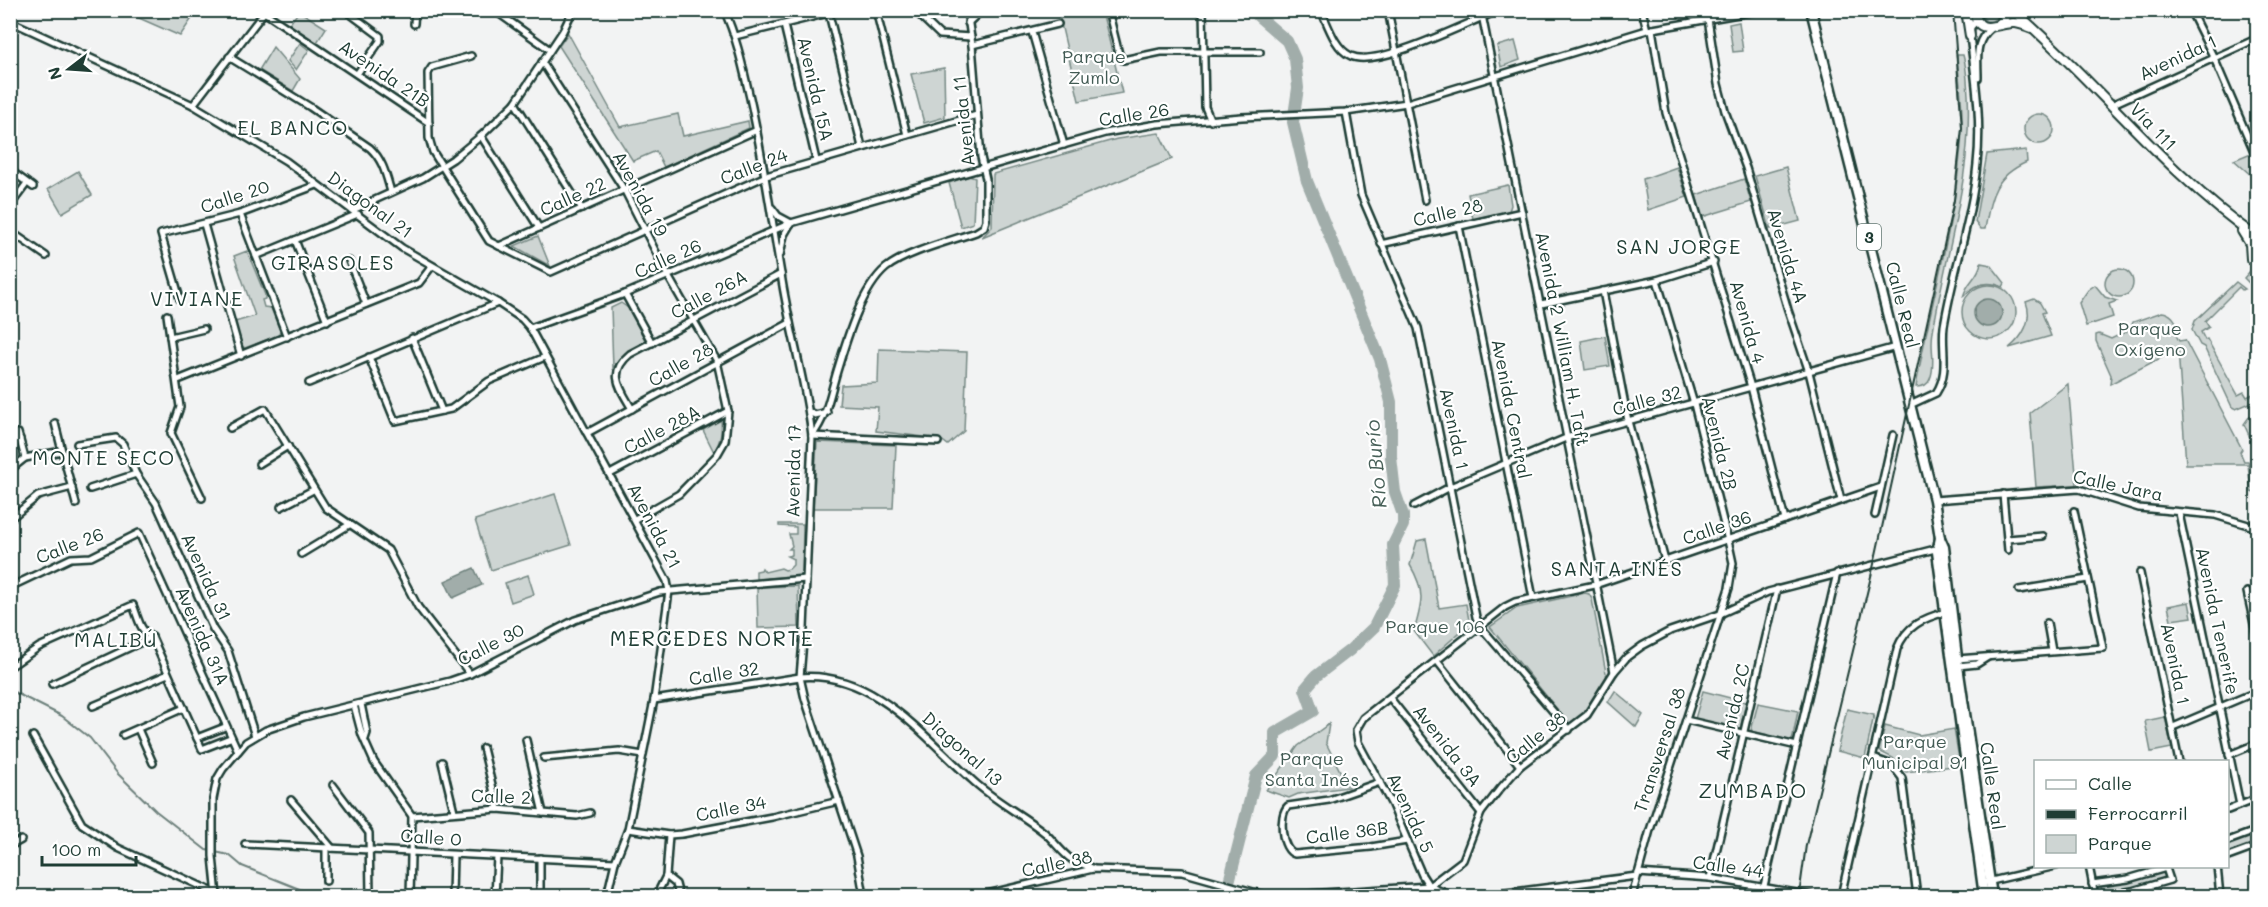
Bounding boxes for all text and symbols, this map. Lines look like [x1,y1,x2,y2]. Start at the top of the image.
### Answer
street label: Avenida 1 [2135,29,2220,86]
street label: Avenida 21B [335,34,435,112]
street label: Avenida 15A [792,34,840,143]
north arrow [39,39,99,99]
park label: Parque Zumlo [1062,44,1126,89]
text: N [42,65,66,82]
street label: Avenida 11 [946,74,980,168]
street label: Calle 26 [1097,97,1171,131]
street label: Vía 111 [2125,97,2183,156]
district label: EL BANCO [237,114,349,140]
street label: Calle 24 [716,142,791,190]
street label: Avenida 19 [608,147,674,241]
street label: Diagonal 21 [323,165,418,243]
street label: Calle 22 [536,171,609,221]
street label: Calle 20 [197,174,272,218]
street label: Calle 28 [1411,192,1485,232]
street label: Avenida 4A [1762,205,1814,306]
road number: 3 [1857,224,1881,250]
street label: Avenida 2 William H. Taft [1530,229,1596,448]
street label: Calle 26 [630,233,705,283]
district label: SAN JORGE [1616,233,1742,259]
district label: GIRASOLES [271,249,395,275]
street label: Calle Real [1881,259,1925,351]
street label: Calle 26A [666,264,751,324]
street label: Avenida 4 [1725,277,1771,367]
district label: VIVIANE [150,285,244,311]
park label: Parque Oxígeno [2114,316,2186,361]
street label: Calle 28 [644,336,717,392]
street label: Avenida Central [1487,337,1537,481]
street label: Calle 32 [1610,379,1684,421]
street label: Avenida 1 [1435,386,1475,472]
street label: Avenida 2B [1697,393,1743,492]
street label: Calle 28A [619,399,704,459]
water label: Río Burío [1358,419,1392,510]
street label: Avenida 17 [780,424,806,518]
district label: MONTE SECO [32,444,176,470]
street label: Calle Jara [2071,464,2165,506]
street label: Avenida 21 [622,479,687,572]
street label: Calle 36 [1679,504,1754,550]
street label: Calle 26 [32,521,107,569]
street label: Avenida 31 [176,529,238,624]
street label: Avenida Tenerife [2191,545,2245,697]
district label: SANTA INÉS [1551,555,1683,581]
street label: Avenida 31A [170,582,235,689]
park label: Parque 106 [1385,614,1485,638]
street label: Calle 30 [453,617,528,671]
street label: Avenida 1 [2156,621,2196,707]
district label: MERCEDES NORTE [610,624,814,651]
district label: MALIBÚ [74,626,158,652]
street label: Calle 32 [687,656,761,690]
street label: Avenida 2C [1709,661,1755,762]
street label: Transversal 38 [1627,684,1691,815]
street label: Avenida 3A [1408,699,1487,791]
street label: Calle 38 [1500,705,1571,769]
street label: Diagonal 13 [917,706,1008,791]
park label: Parque Municipal 91 [1861,729,1969,774]
street label: Calle Real [1975,740,2011,831]
park label: Parque Santa Inés [1265,746,1359,791]
legend [2034,760,2229,868]
street label: Avenida 5 [1382,769,1440,856]
text: Calle [2088,771,2132,795]
district label: ZUMBADO [1698,777,1808,803]
street label: Calle 2 [471,783,531,809]
street label: Calle 34 [694,789,768,827]
text: Ferrocarril [2088,801,2188,825]
street label: Calle 36B [1304,815,1389,849]
street label: Calle 0 [400,823,462,851]
scale bar [42,829,136,867]
text: Parque [2088,831,2152,855]
text: 100 m [51,837,101,861]
street label: Calle 38 [1019,844,1094,882]
street label: Calle 44 [1691,849,1765,883]

